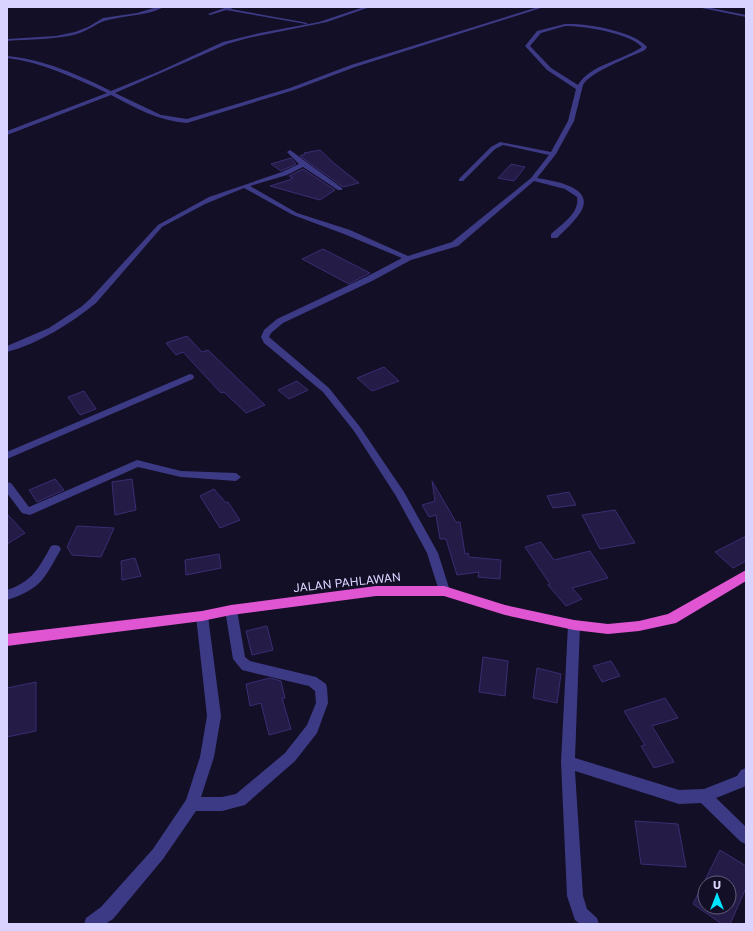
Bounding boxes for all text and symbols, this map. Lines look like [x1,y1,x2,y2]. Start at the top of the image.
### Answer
street label: JALAN PAHLAWAN [292,569,402,595]
north arrow [697,875,737,915]
text: U [713,878,721,891]

